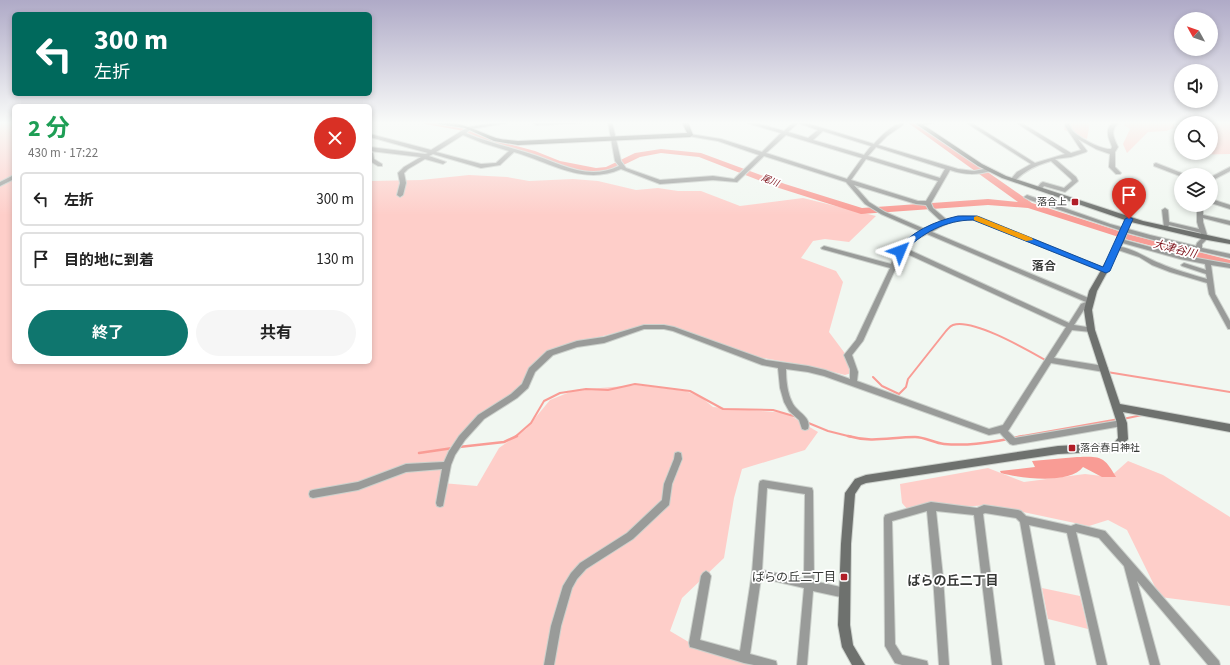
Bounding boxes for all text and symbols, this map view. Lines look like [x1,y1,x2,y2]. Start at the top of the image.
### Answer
north arrow [1174,12,1218,56]
map controls [1174,12,1218,212]
text: 300 m [94,20,168,60]
icon: left [28,28,80,80]
text: 左折 [94,60,130,85]
button: sound [1174,64,1218,108]
text: 2 分 [28,111,69,146]
button: search [1174,116,1218,160]
button: close [314,117,356,159]
text: 430 m · 17:22 [28,144,98,162]
button: layers [1174,168,1218,212]
water label: 尾川 [759,172,782,191]
pin [1112,178,1146,219]
icon: arrive [1118,184,1140,206]
icon: left [30,188,52,210]
text: 300 m [316,189,354,210]
text: 左折 [64,190,94,211]
place label: 落合上 [1037,195,1067,209]
marker: 落合上 [1070,197,1080,207]
position arrow [879,230,921,272]
water label: 大津谷川 [1152,236,1199,262]
icon: arrive [30,248,52,270]
text: 130 m [316,249,354,270]
text: 目的地に到着 [64,250,154,271]
district label: 落合 [1032,258,1056,275]
button: 終了 [28,310,188,356]
button: 共有 [196,310,356,356]
place label: 落合春日神社 [1080,441,1140,455]
marker: 落合春日神社 [1067,443,1077,453]
place label: ばらの丘二丁目 [752,569,836,586]
marker: ばらの丘二丁目 [839,572,849,582]
district label: ばらの丘二丁目 [907,572,999,590]

